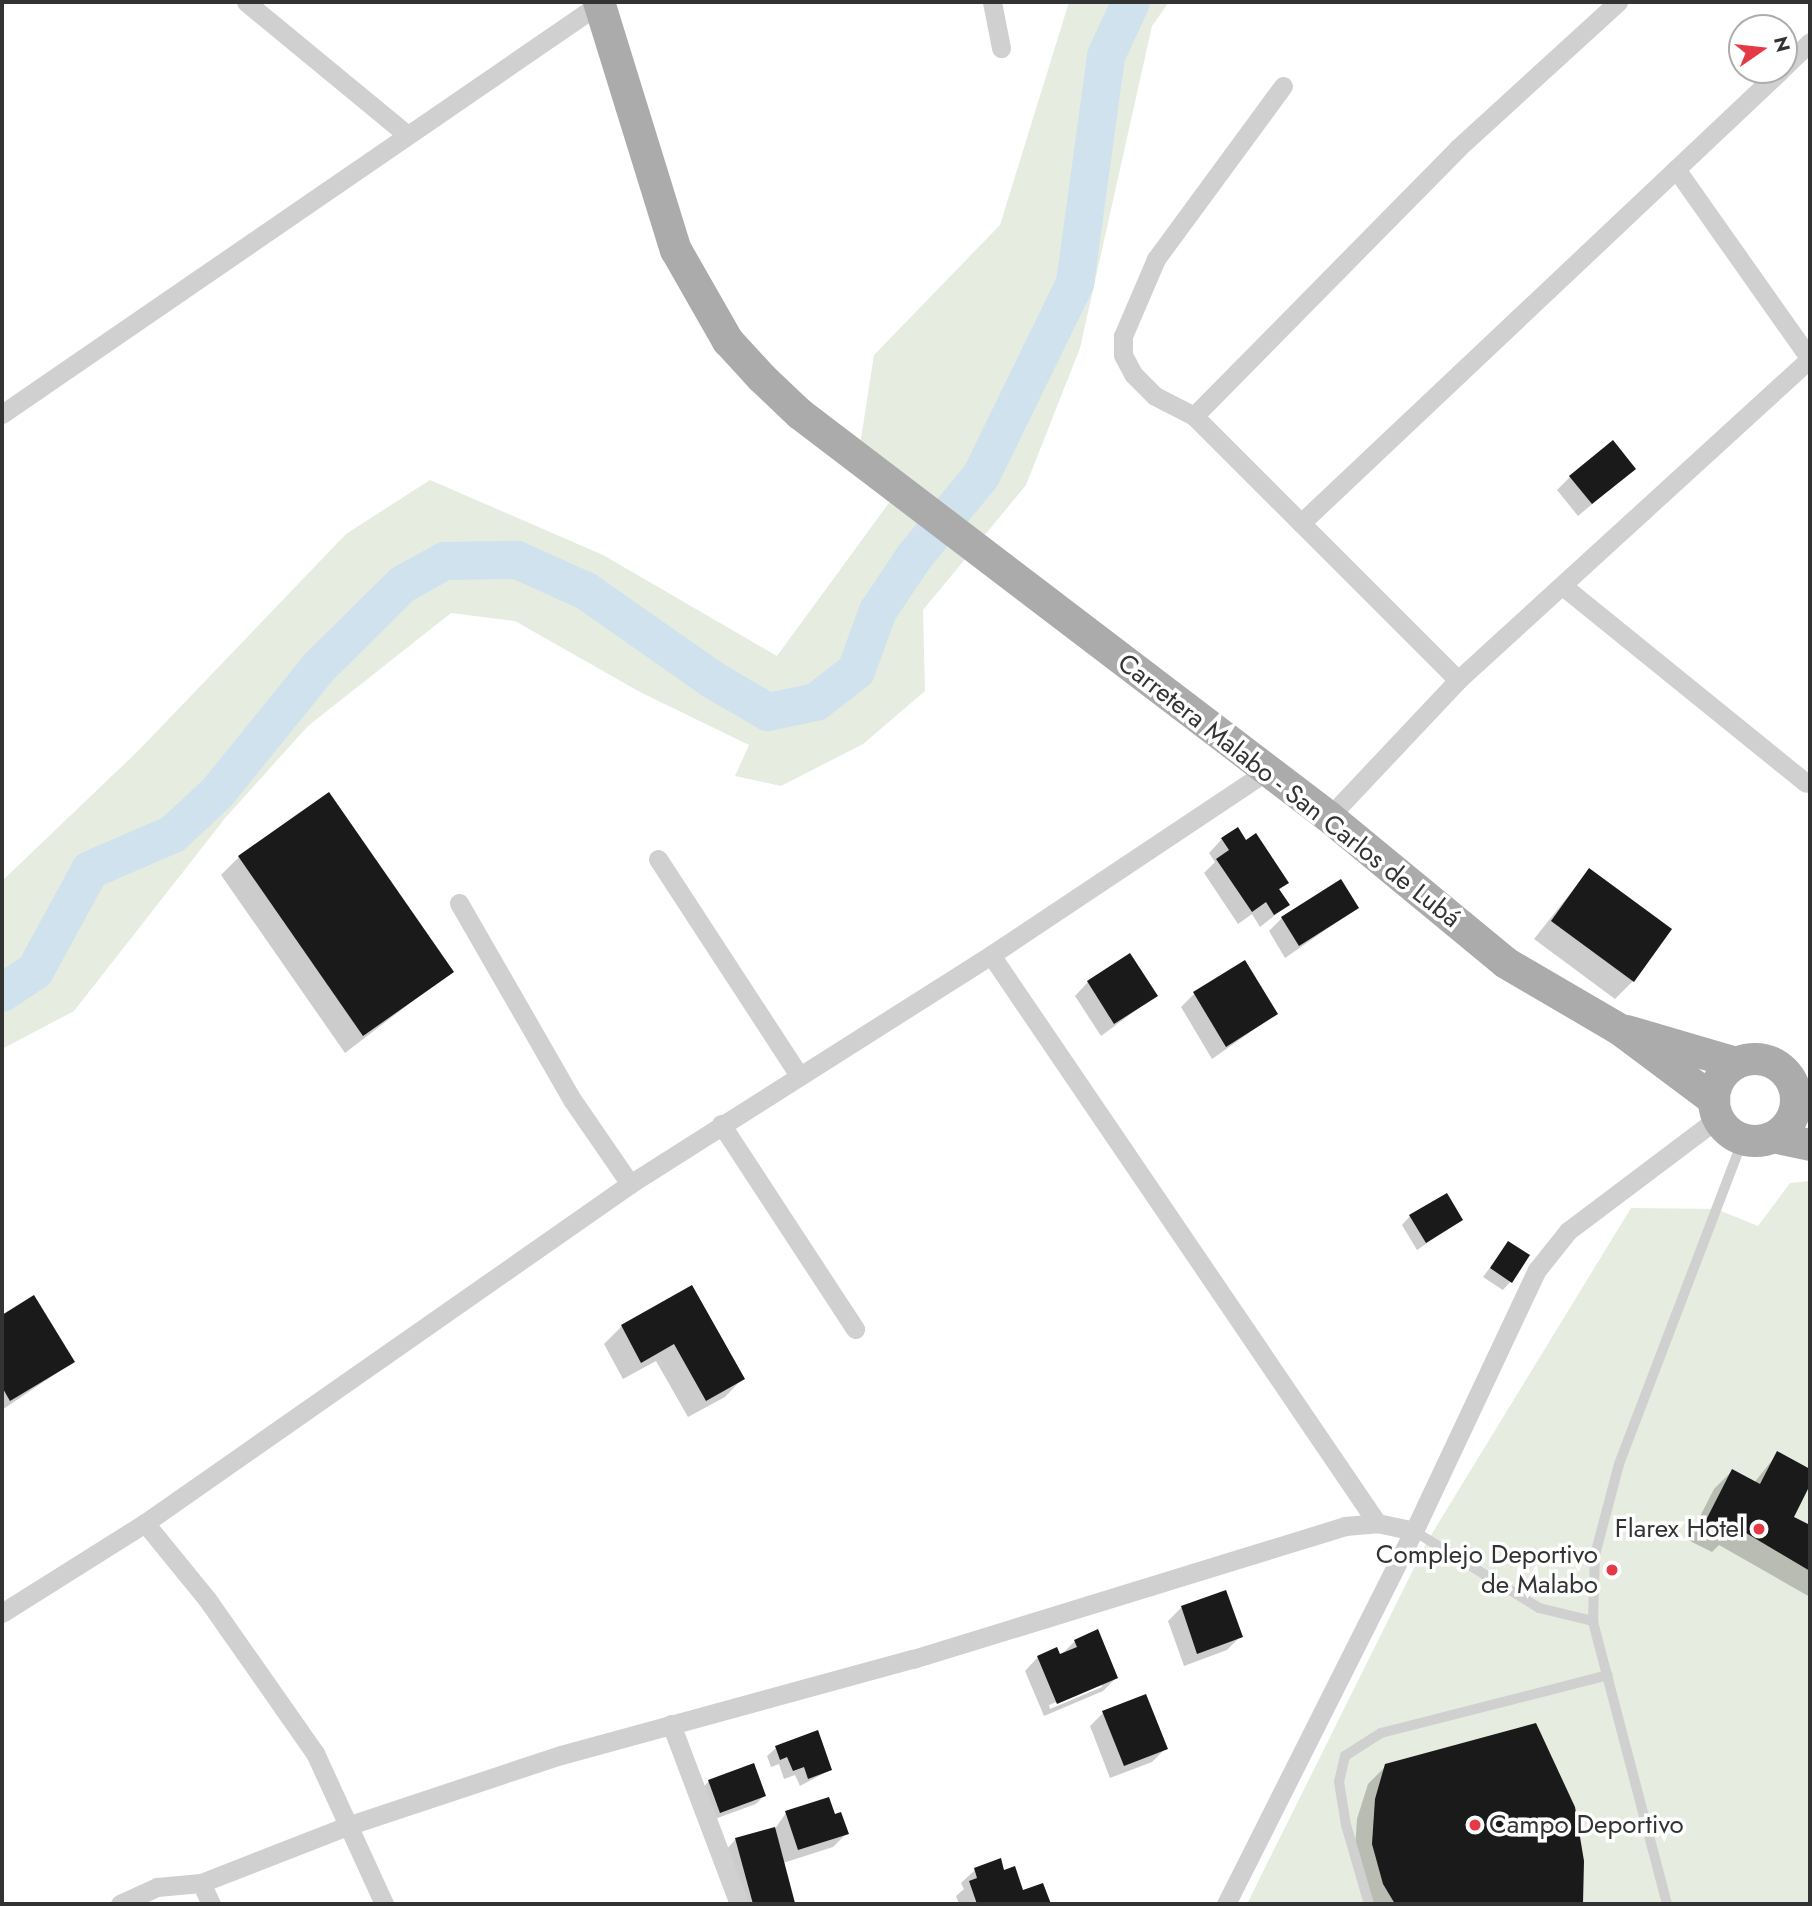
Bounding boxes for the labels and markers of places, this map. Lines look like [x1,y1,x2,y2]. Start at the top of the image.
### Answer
place label: Flarex Hotel [1615,1513,1745,1545]
marker: Flarex Hotel [1751,1521,1767,1537]
place label: Complejo Deportivo de Malabo [1376,1539,1598,1600]
marker: Complejo Deportivo de Malabo [1604,1562,1620,1578]
place label: Campo Deportivo [1489,1809,1684,1841]
marker: Campo Deportivo [1467,1817,1483,1833]

